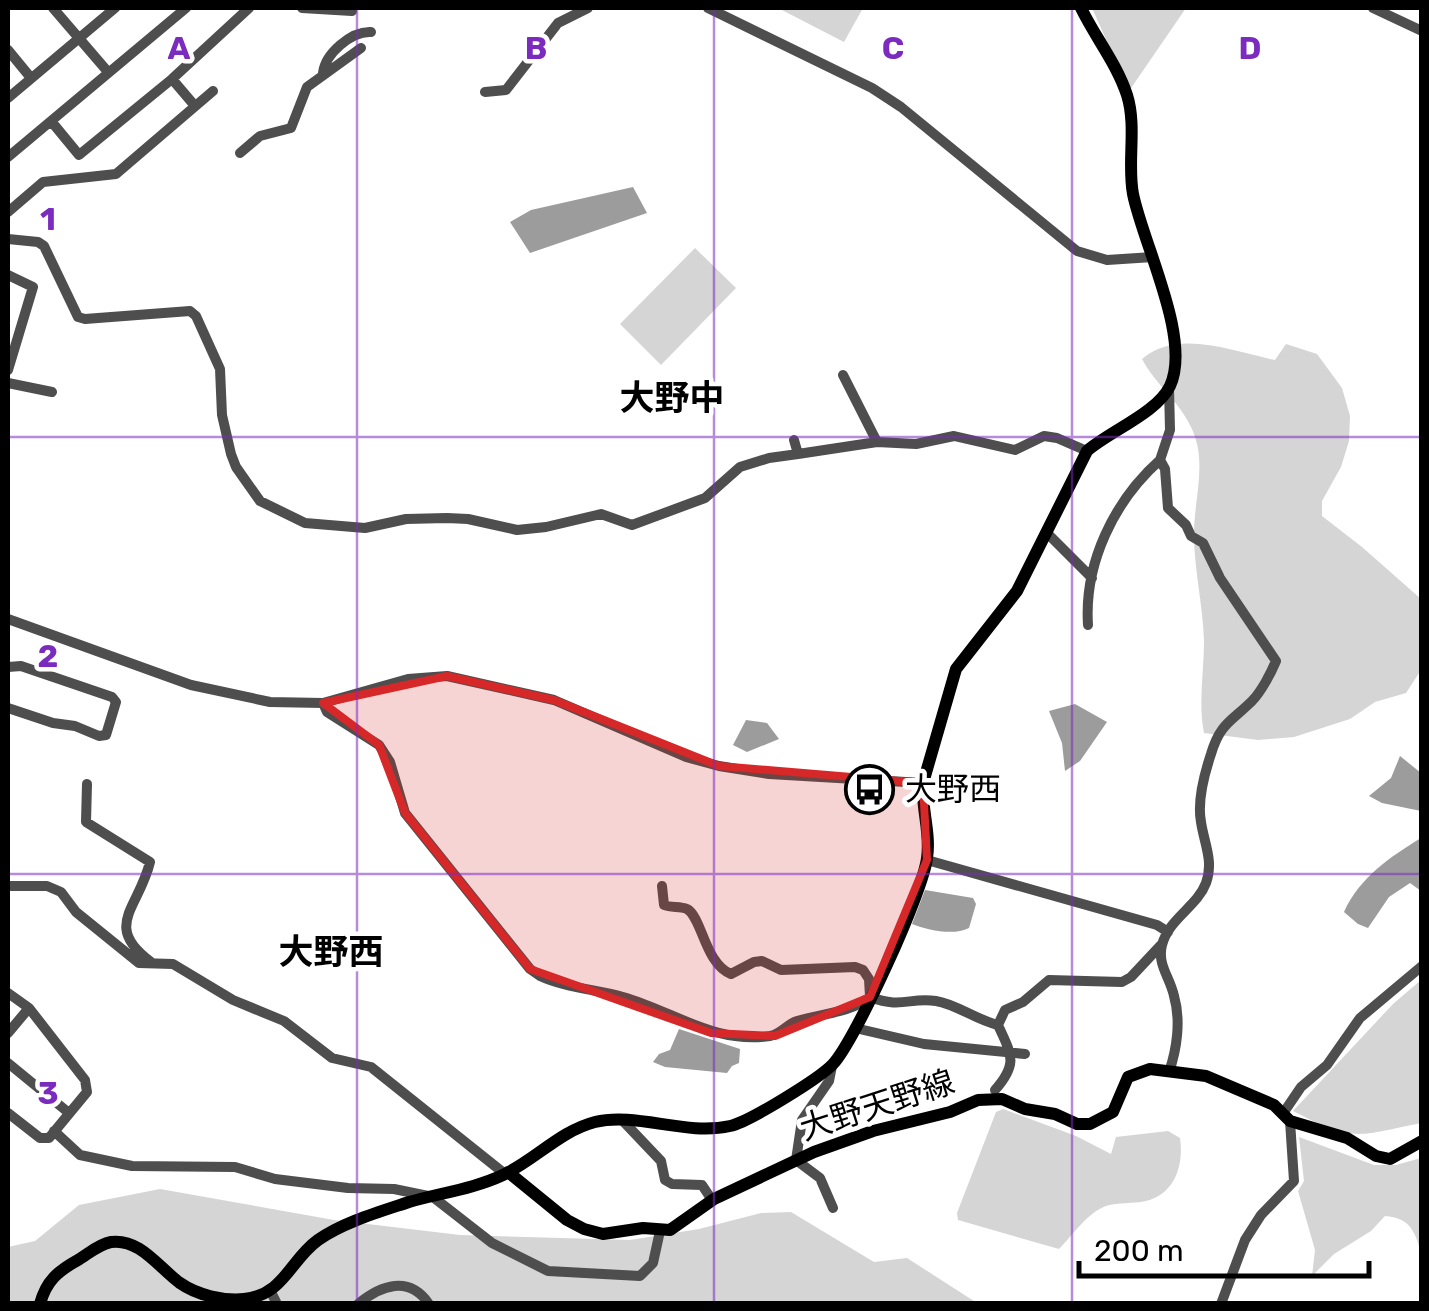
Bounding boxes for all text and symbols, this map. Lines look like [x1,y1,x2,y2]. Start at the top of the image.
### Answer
text: A [168,29,191,67]
text: B [525,29,547,67]
text: C [882,29,904,67]
text: D [1239,29,1261,67]
text: 1 [40,200,56,238]
district label: 大野中 [619,377,725,419]
text: 2 [38,637,58,675]
bus stop icon: 大野西 [844,763,896,815]
place label: 大野西 [905,770,1001,808]
district label: 大野西 [278,931,384,973]
street label: 大野天野線 [795,1062,959,1148]
text: 3 [37,1074,59,1112]
scale bar [1079,1216,1369,1278]
text: 200 m [1094,1233,1184,1269]

